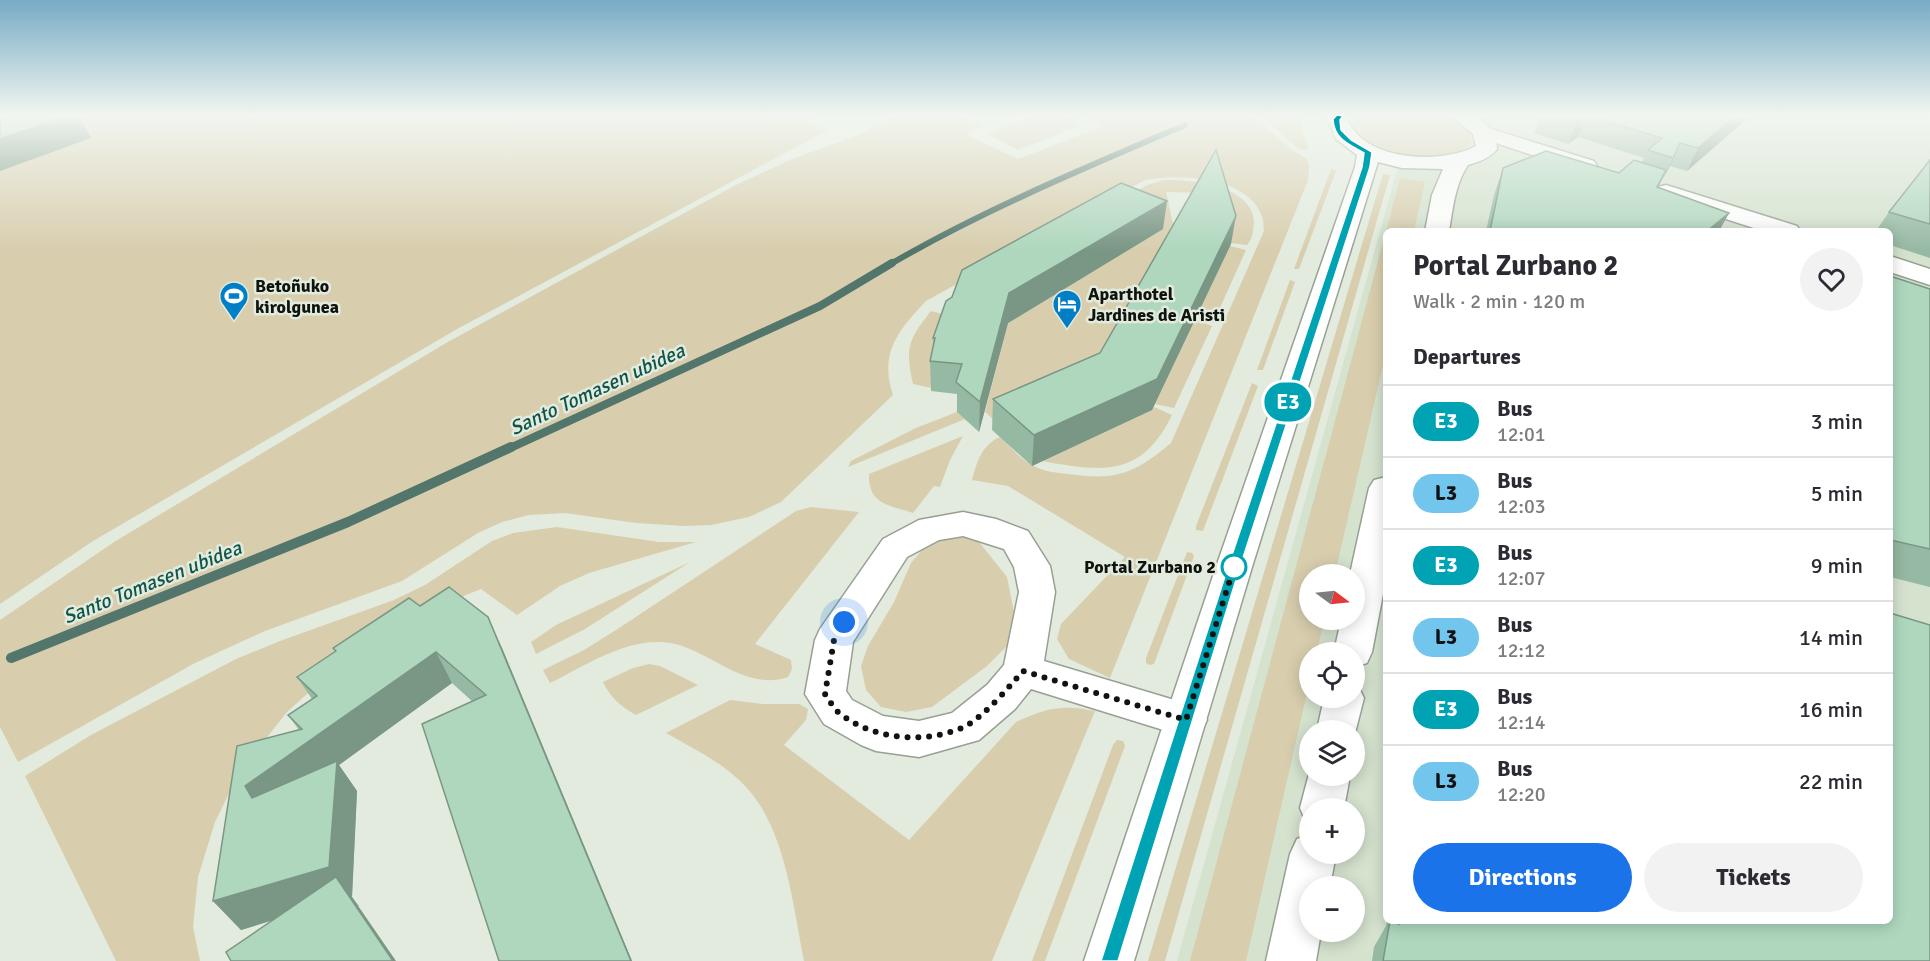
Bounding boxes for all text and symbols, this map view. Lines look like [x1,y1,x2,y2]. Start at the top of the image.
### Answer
button: heart [1800,248,1863,311]
text: Portal Zurbano 2 [1413,249,1618,283]
place label: Betoñuko kirolgunea [255,275,339,318]
sports icon: Betoñuko kirolgunea [218,280,250,322]
place label: Aparthotel Jardines de Aristi [1088,283,1225,326]
hotel icon: Aparthotel Jardines de Aristi [1051,288,1083,330]
text: Walk · 2 min · 120 m [1413,289,1585,314]
water label: Santo Tomasen ubidea [506,338,689,441]
text: Departures [1413,343,1521,370]
line badge: E3 [1261,382,1315,422]
text: E3 [1276,389,1300,415]
text: Bus [1497,395,1532,422]
text: E3 [1434,408,1458,434]
text: 3 min [1811,408,1863,435]
text: 12:01 [1497,422,1546,447]
text: Bus [1497,467,1532,494]
text: L3 [1435,480,1457,506]
text: 5 min [1811,480,1863,507]
text: 12:03 [1497,494,1546,519]
water label: Santo Tomasen ubidea [59,535,246,630]
text: Bus [1497,539,1532,566]
text: E3 [1434,552,1458,578]
text: 9 min [1811,552,1863,579]
marker: Portal Zurbano 2 [1221,554,1247,580]
place label: Portal Zurbano 2 [1084,556,1216,578]
north arrow [1299,564,1365,630]
map controls [1299,564,1365,942]
text: 12:07 [1497,566,1546,591]
your location [829,607,859,637]
text: Bus [1497,611,1532,638]
text: L3 [1435,624,1457,650]
text: 14 min [1799,624,1863,651]
text: 12:12 [1497,638,1546,663]
button: locate [1299,642,1365,708]
text: Bus [1497,683,1532,710]
text: E3 [1434,696,1458,722]
text: 16 min [1799,696,1863,723]
text: 12:14 [1497,710,1546,735]
button: layers [1299,720,1365,786]
text: Bus [1497,755,1532,782]
text: L3 [1435,768,1457,794]
text: 22 min [1799,768,1863,795]
text: 12:20 [1497,782,1546,807]
button: + [1299,798,1365,864]
button: Directions [1413,843,1632,912]
button: Tickets [1644,843,1863,912]
button: − [1299,876,1365,942]

